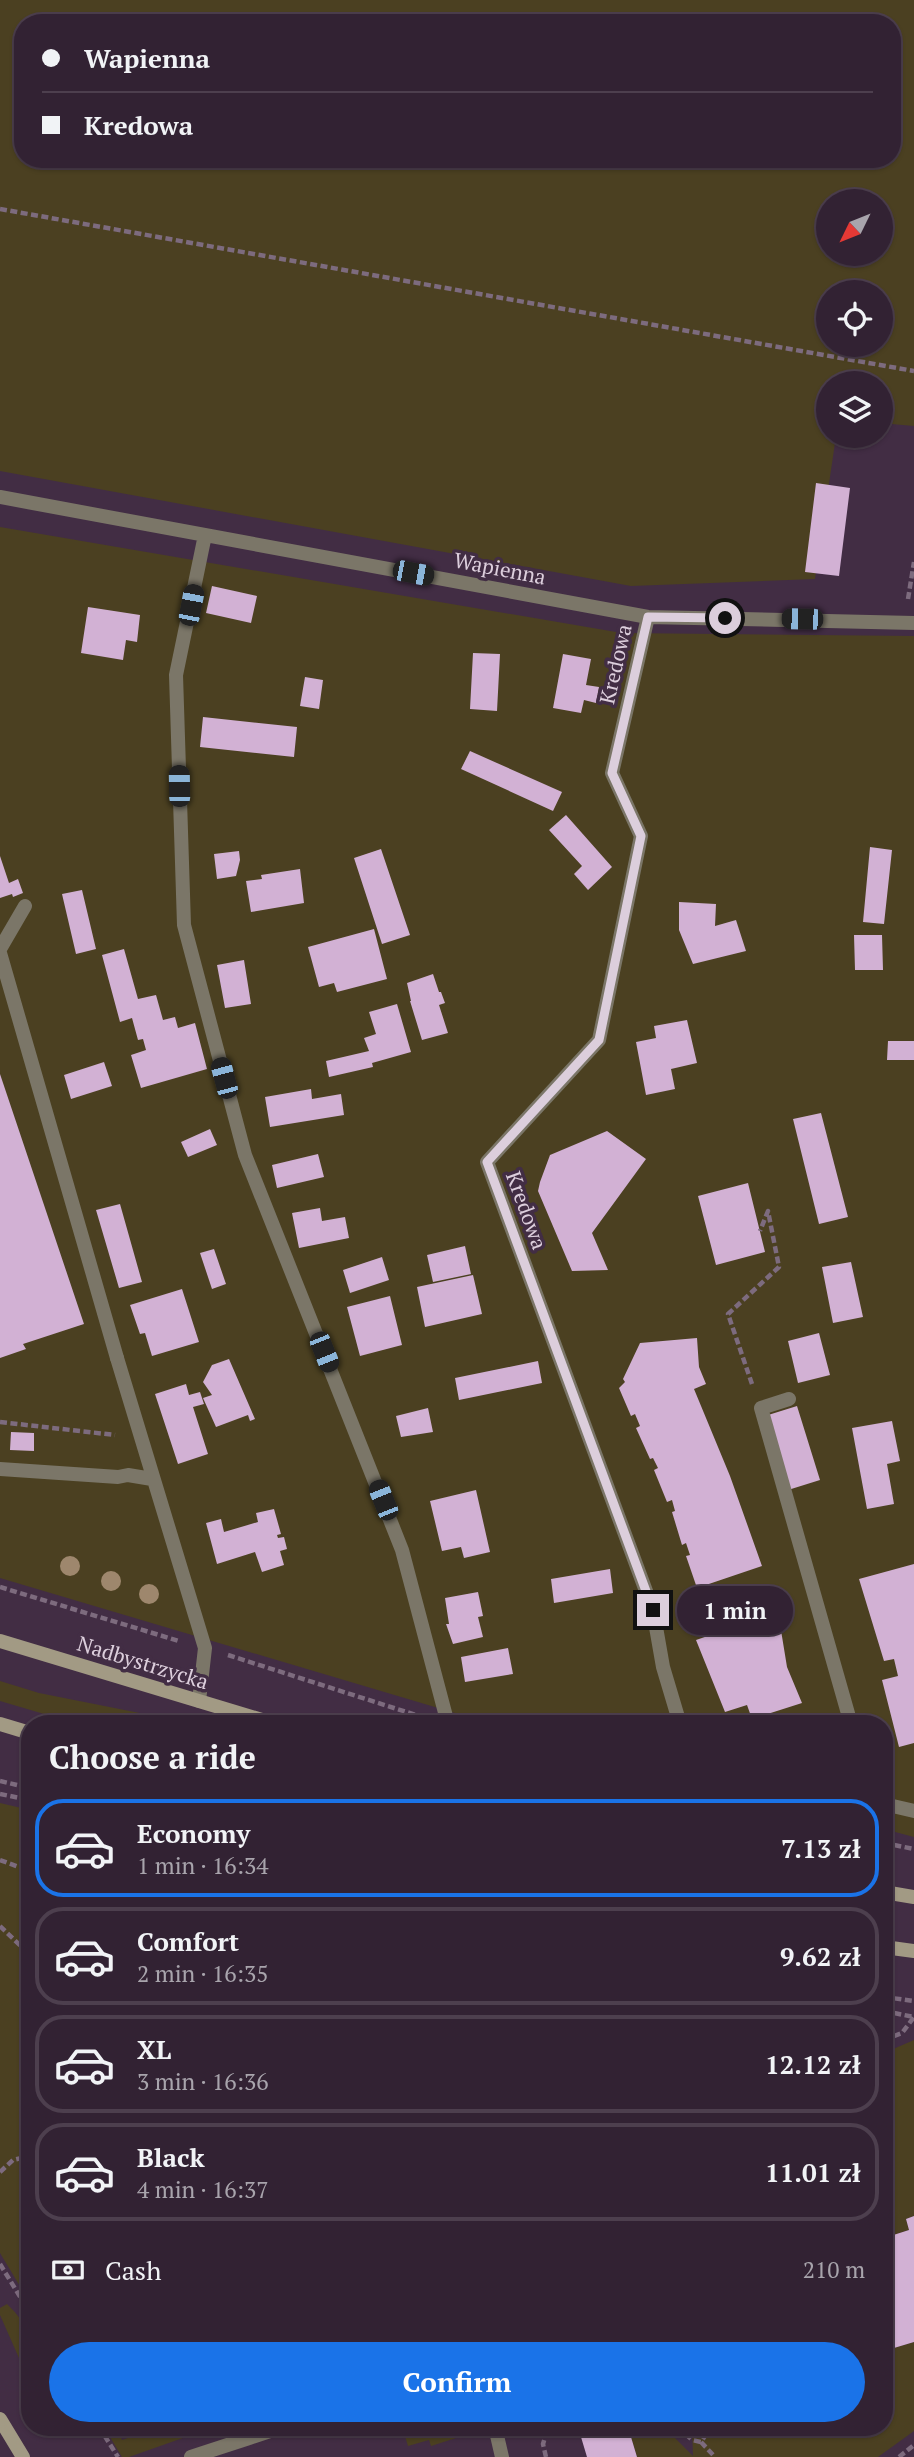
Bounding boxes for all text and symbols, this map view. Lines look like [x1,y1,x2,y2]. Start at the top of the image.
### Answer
text: Wapienna [84,41,210,75]
text: Kredowa [84,108,193,142]
north arrow [816,189,892,266]
map controls [816,189,893,448]
button: locate [816,280,893,357]
button: layers [816,371,893,448]
street label: Wapienna [452,545,549,591]
car [391,559,436,587]
car [177,582,206,628]
route start [709,602,741,634]
car [781,608,824,630]
street label: Kredowa [592,621,638,707]
car [169,765,190,807]
car [209,1055,240,1101]
street label: Kredowa [500,1167,554,1253]
car [307,1329,342,1375]
car [366,1477,401,1523]
callout: 1 min [678,1586,793,1634]
route end [637,1594,669,1626]
text: 1 min [704,1595,766,1626]
street label: Nadbystrzycka [74,1629,212,1695]
text: Choose a ride [49,1736,256,1778]
text: Economy [137,1816,250,1850]
icon: car [53,1817,116,1880]
text: 7.13 zł [781,1831,861,1865]
text: 1 min · 16:34 [137,1850,269,1881]
text: Comfort [137,1924,239,1958]
icon: car [53,1925,116,1988]
text: 9.62 zł [780,1939,861,1973]
text: 2 min · 16:35 [137,1958,269,1989]
text: XL [137,2032,171,2066]
icon: car [53,2033,116,2096]
text: 12.12 zł [765,2047,861,2081]
text: 3 min · 16:36 [137,2066,269,2097]
text: Black [137,2140,205,2174]
icon: car [53,2141,116,2204]
text: 11.01 zł [765,2155,861,2189]
text: 4 min · 16:37 [137,2174,269,2205]
icon: cash [49,2251,87,2289]
text: Cash [105,2253,161,2287]
text: 210 m [803,2254,865,2285]
button: Confirm [49,2342,865,2422]

